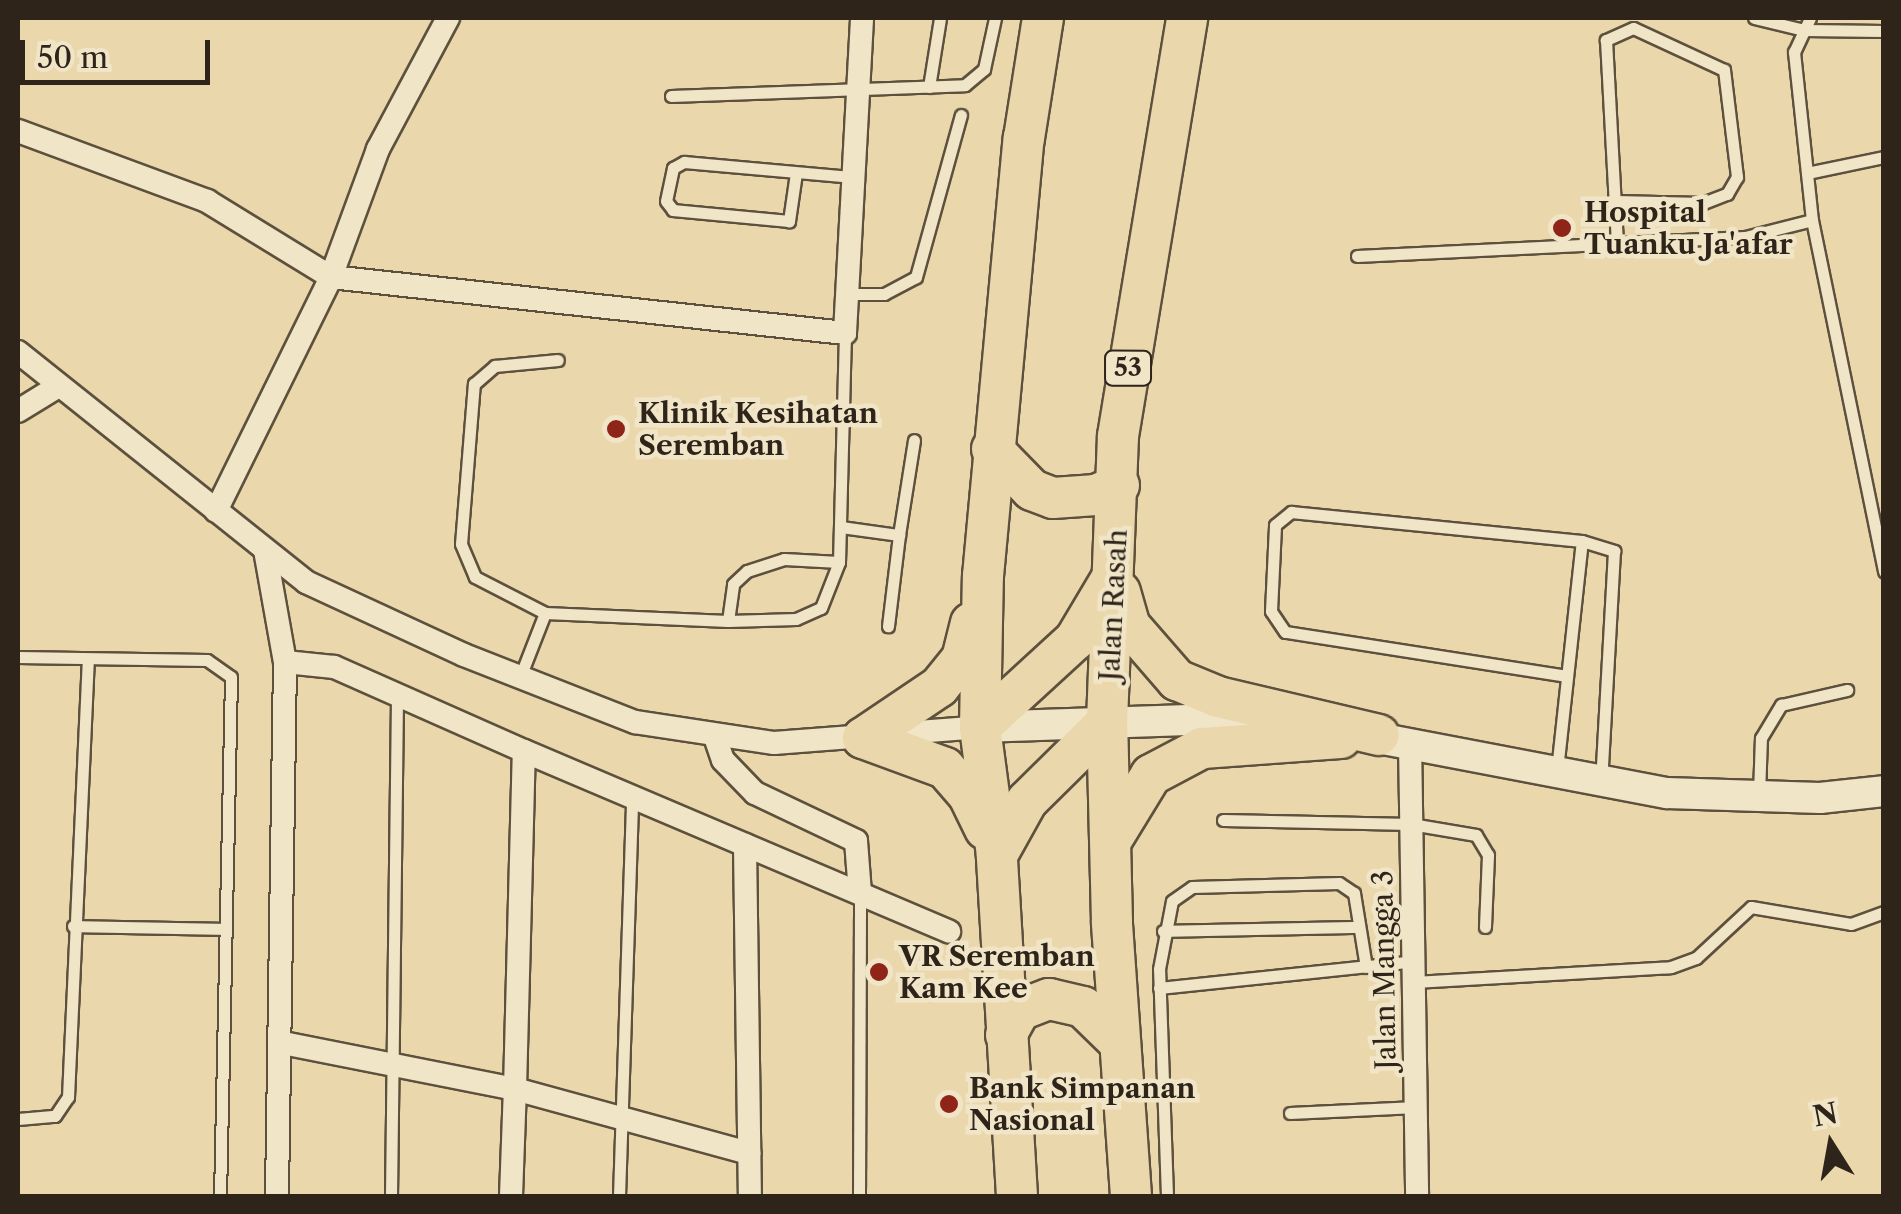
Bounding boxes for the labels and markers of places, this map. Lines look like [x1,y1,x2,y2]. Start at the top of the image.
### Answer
place label: Hospital Tuanku Ja'afar [1584,195,1793,261]
marker: Hospital Tuanku Ja'afar [1549,215,1575,241]
place label: Klinik Kesihatan Seremban [638,396,878,462]
marker: Klinik Kesihatan Seremban [603,416,629,442]
place label: VR Seremban Kam Kee [899,939,1096,1005]
marker: VR Seremban Kam Kee [868,961,890,983]
place label: Bank Simpanan Nasional [969,1071,1196,1137]
marker: Bank Simpanan Nasional [938,1093,960,1115]

